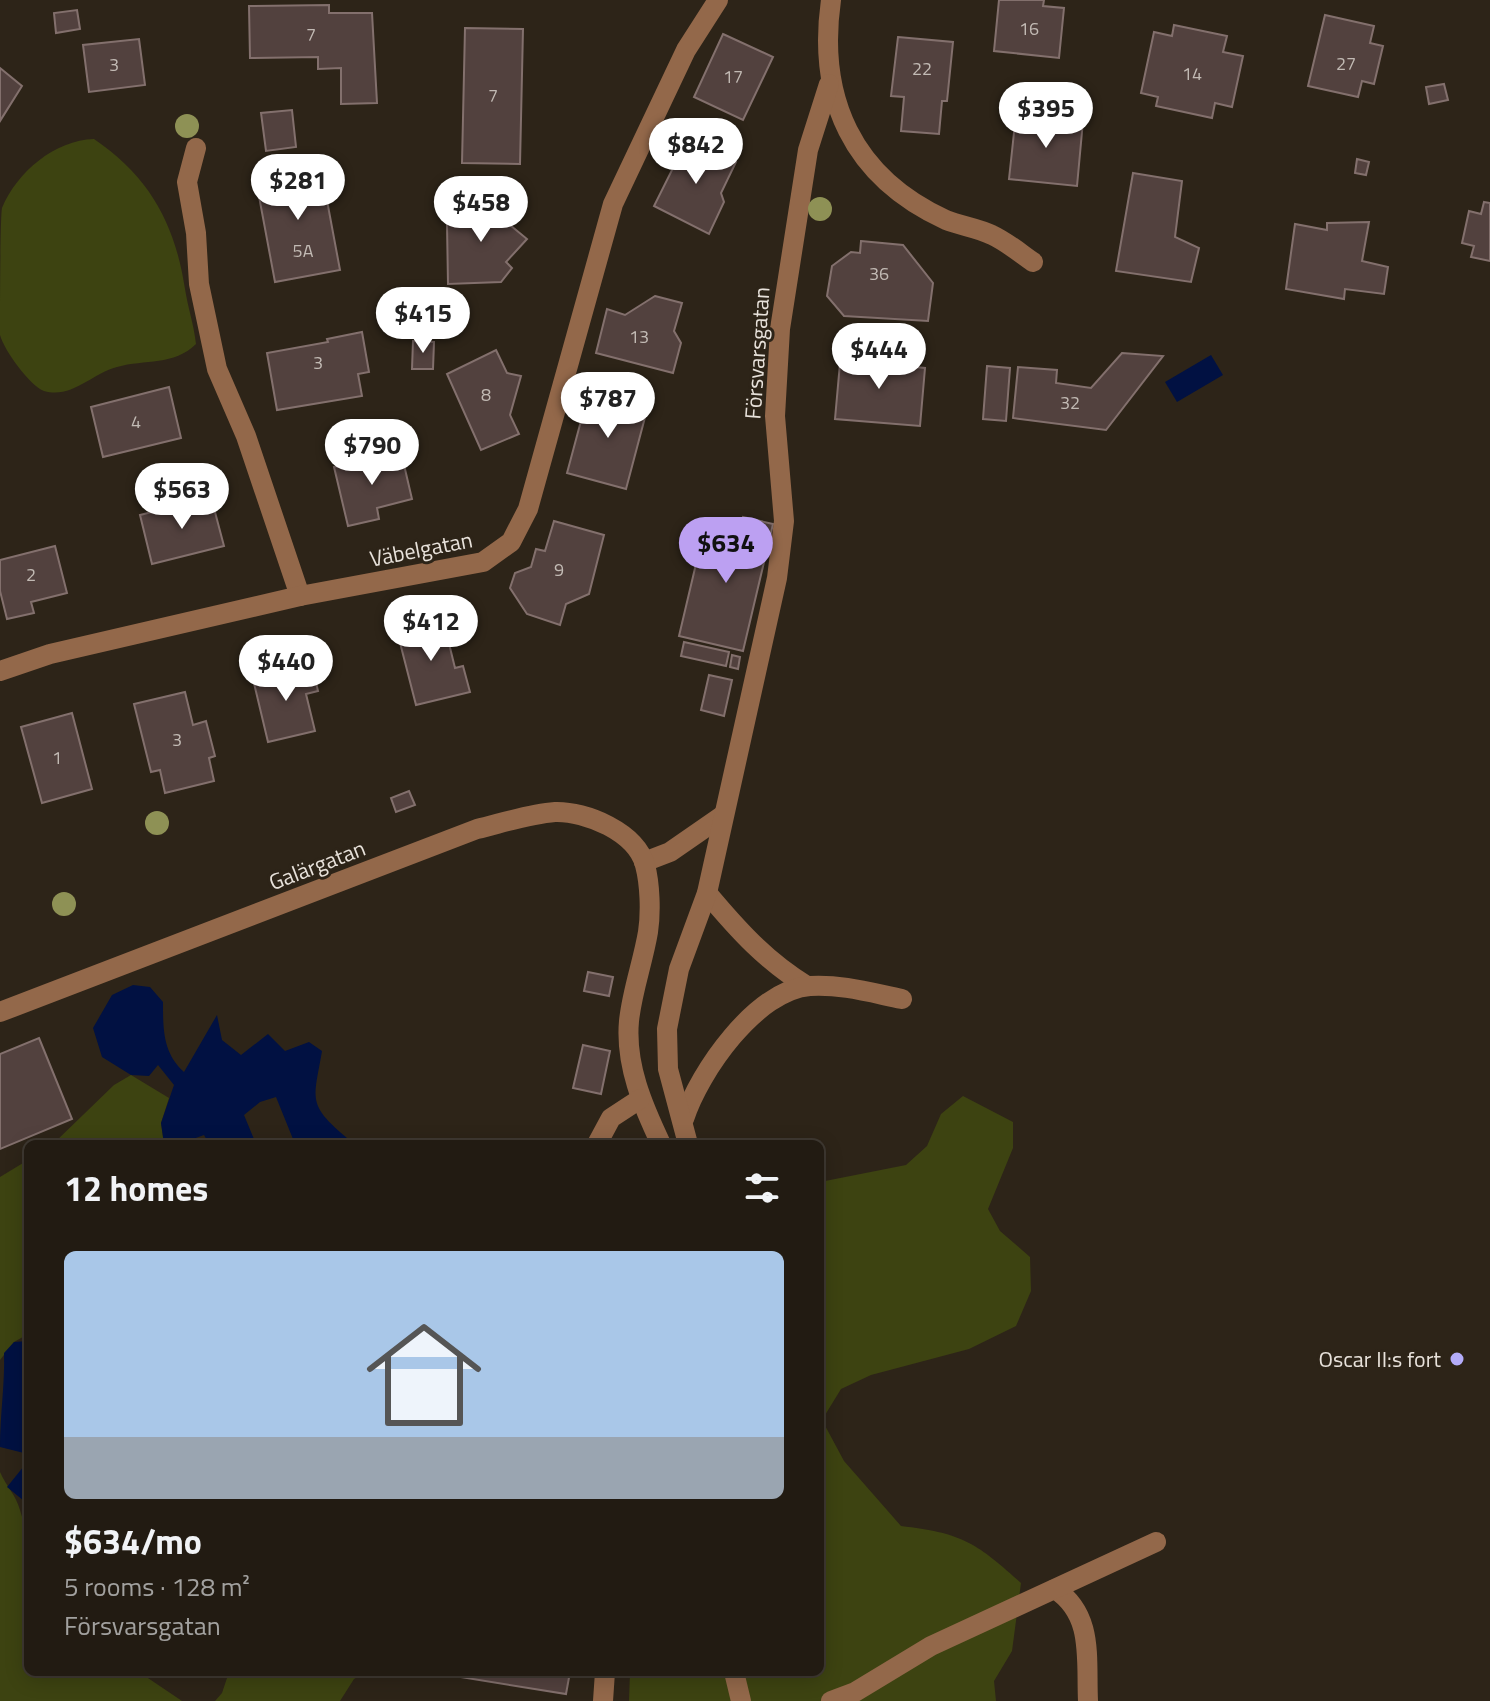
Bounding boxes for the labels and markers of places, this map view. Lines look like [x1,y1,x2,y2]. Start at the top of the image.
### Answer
pin: $395 [999,82,1093,150]
pin: $842 [649,118,743,186]
pin: $281 [251,154,345,222]
pin: $458 [434,176,528,244]
pin: $415 [376,287,470,355]
pin: $444 [832,323,926,391]
pin: $787 [561,372,655,440]
pin: $790 [325,419,419,487]
pin: $563 [135,463,229,531]
pin: $634 [679,517,773,585]
pin: $412 [384,595,478,663]
pin: $440 [239,635,333,703]
place label: Oscar II:s fort [1318,1342,1441,1376]
marker: Oscar II:s fort [1448,1350,1466,1368]

